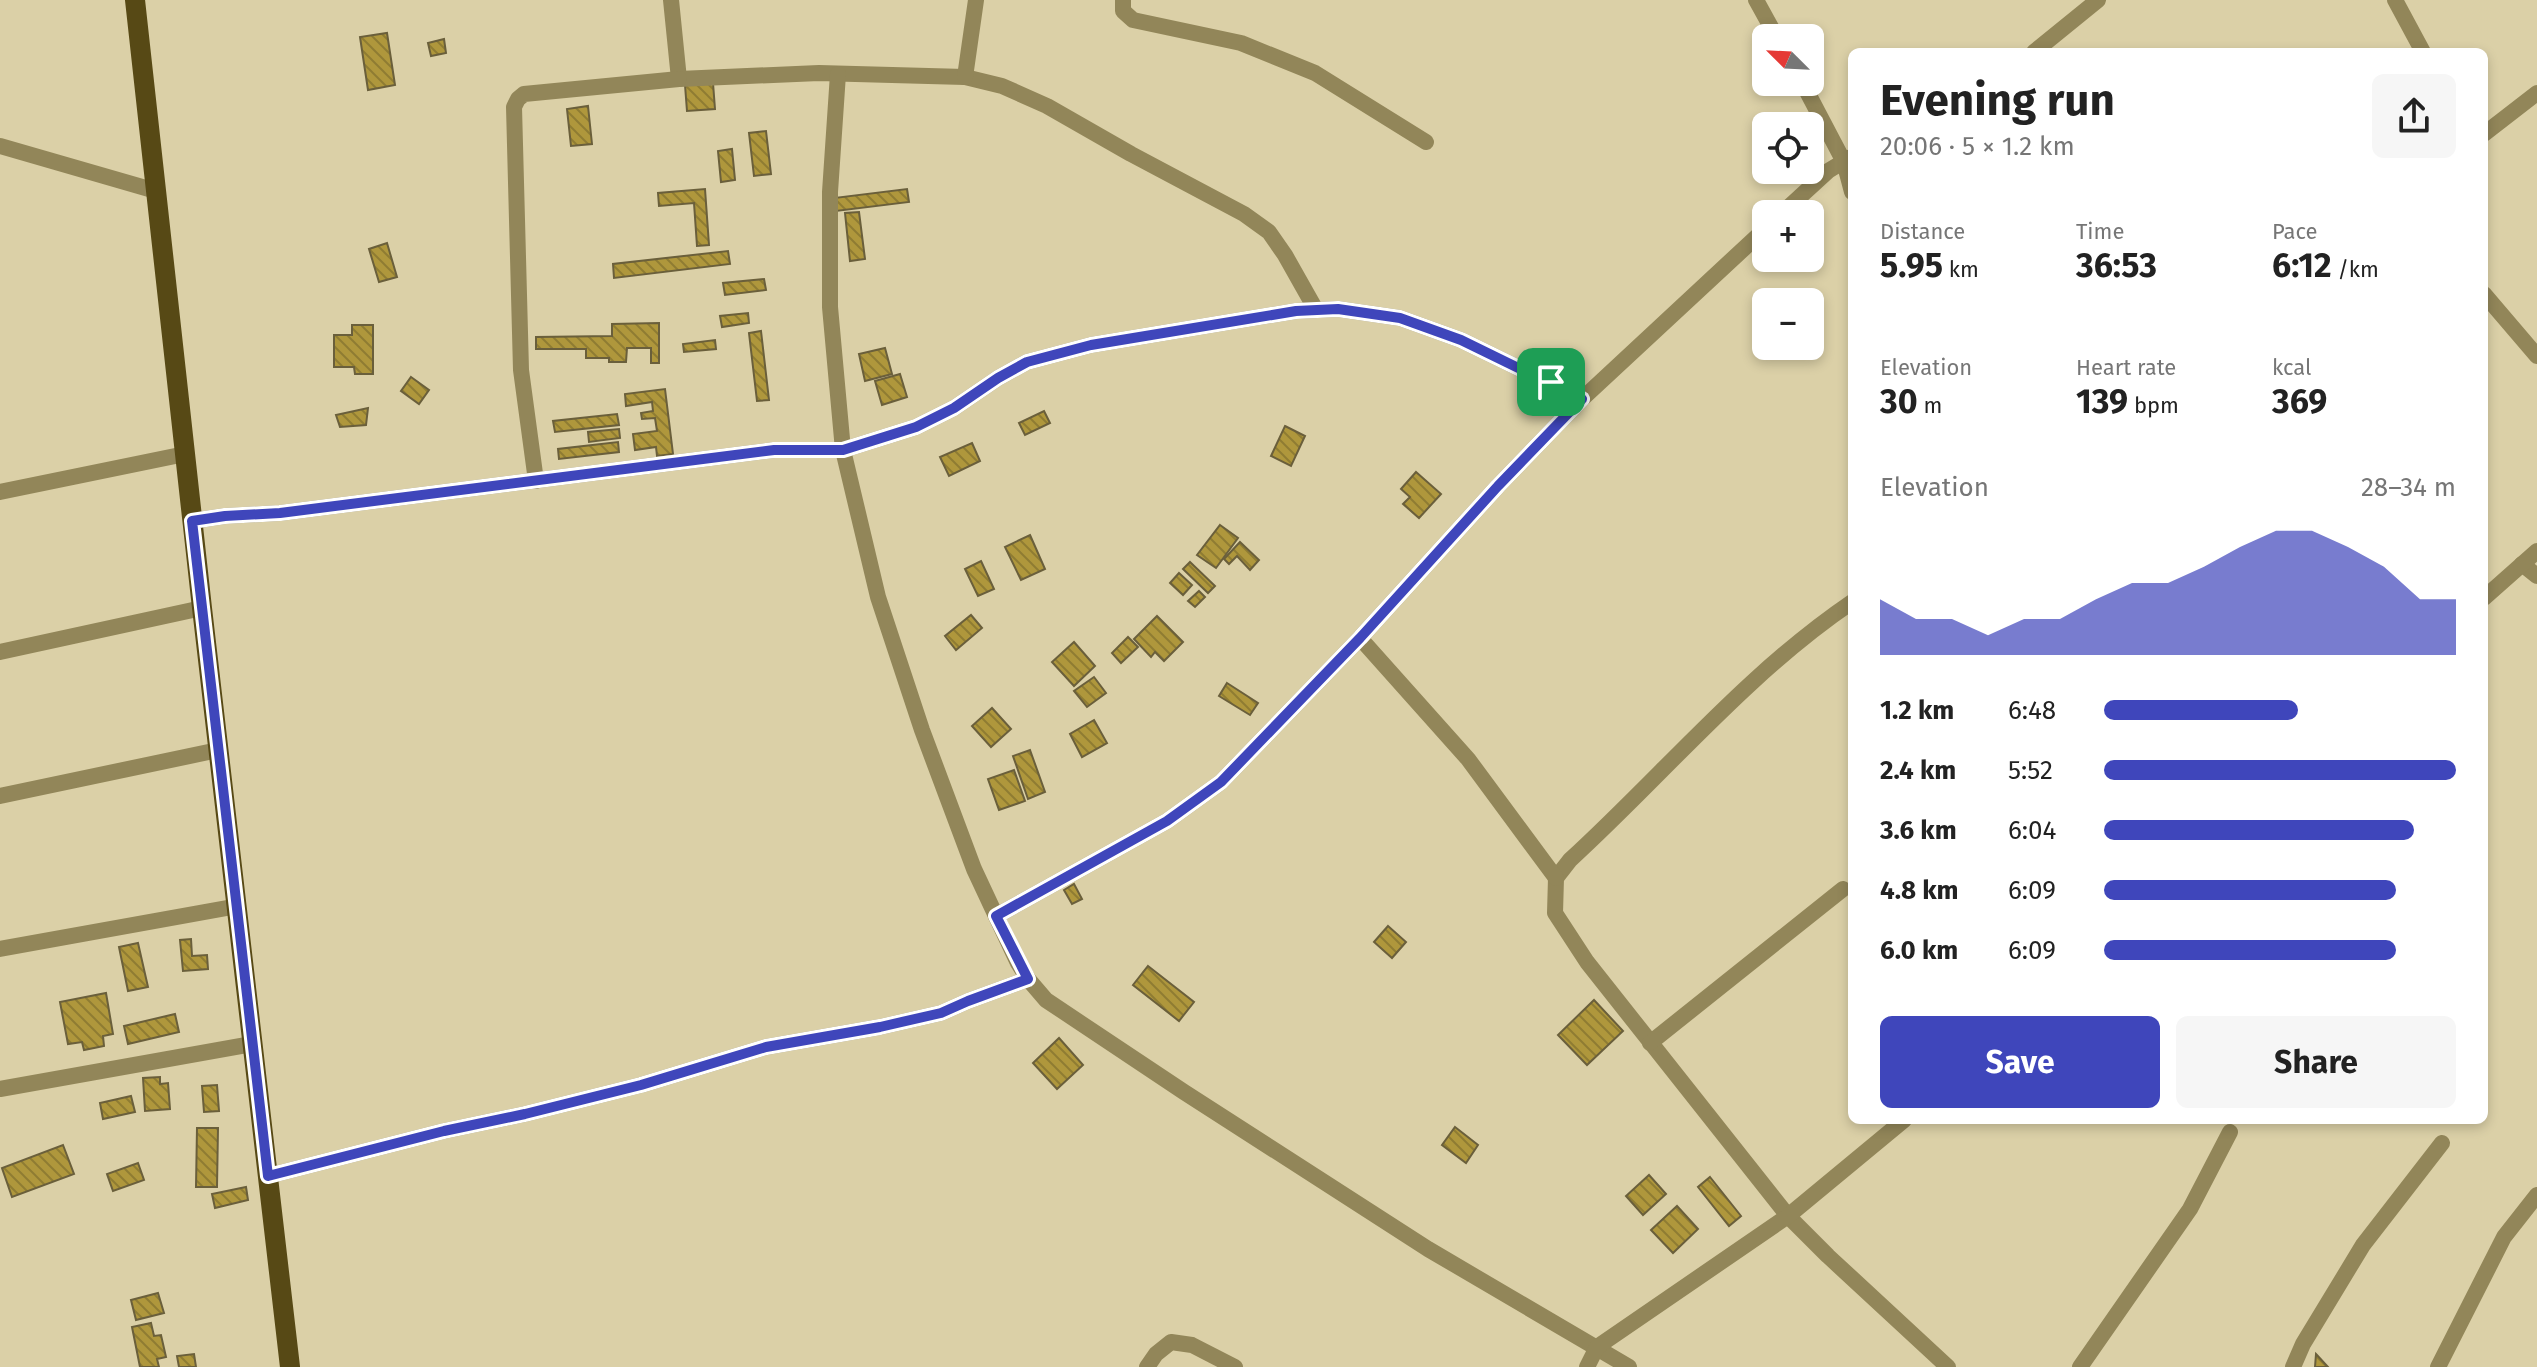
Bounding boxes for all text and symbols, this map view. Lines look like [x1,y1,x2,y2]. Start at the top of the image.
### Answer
north arrow [1752,24,1824,96]
map controls [1752,24,1824,360]
text: Evening run [1880,74,2115,127]
button: share [2372,74,2456,158]
button: locate [1752,112,1824,184]
text: 20:06 · 5 × 1.2 km [1880,131,2075,162]
button: + [1752,200,1824,272]
text: Distance [1880,218,1965,245]
text: Time [2076,218,2124,245]
text: Pace [2272,218,2318,245]
text: 5.95 [1880,245,1943,286]
text: 36:53 [2076,245,2157,286]
text: 6:12 [2272,245,2332,286]
text: km [1943,256,1979,283]
text: /km [2332,256,2379,283]
button: − [1752,288,1824,360]
pin [1517,348,1585,416]
text: Elevation [1880,354,1972,381]
text: Heart rate [2076,354,2176,381]
text: kcal [2272,354,2312,381]
icon: arrive [1529,360,1573,404]
text: 30 [1880,381,1918,422]
text: 139 [2076,381,2128,422]
text: 369 [2272,381,2327,422]
text: m [1918,392,1942,419]
text: bpm [2128,392,2179,419]
text: Elevation [1880,472,1989,503]
text: 28–34 m [2361,472,2456,503]
text: 1.2 km [1880,695,1954,726]
text: 6:48 [2008,695,2056,726]
text: 2.4 km [1880,755,1956,786]
text: 5:52 [2008,755,2053,786]
text: 3.6 km [1880,815,1957,846]
text: 6:04 [2008,815,2056,846]
text: 4.8 km [1880,875,1959,906]
text: 6:09 [2008,875,2056,906]
text: 6.0 km [1880,935,1958,966]
text: 6:09 [2008,935,2056,966]
button: Save [1880,1016,2160,1108]
button: Share [2176,1016,2456,1108]

